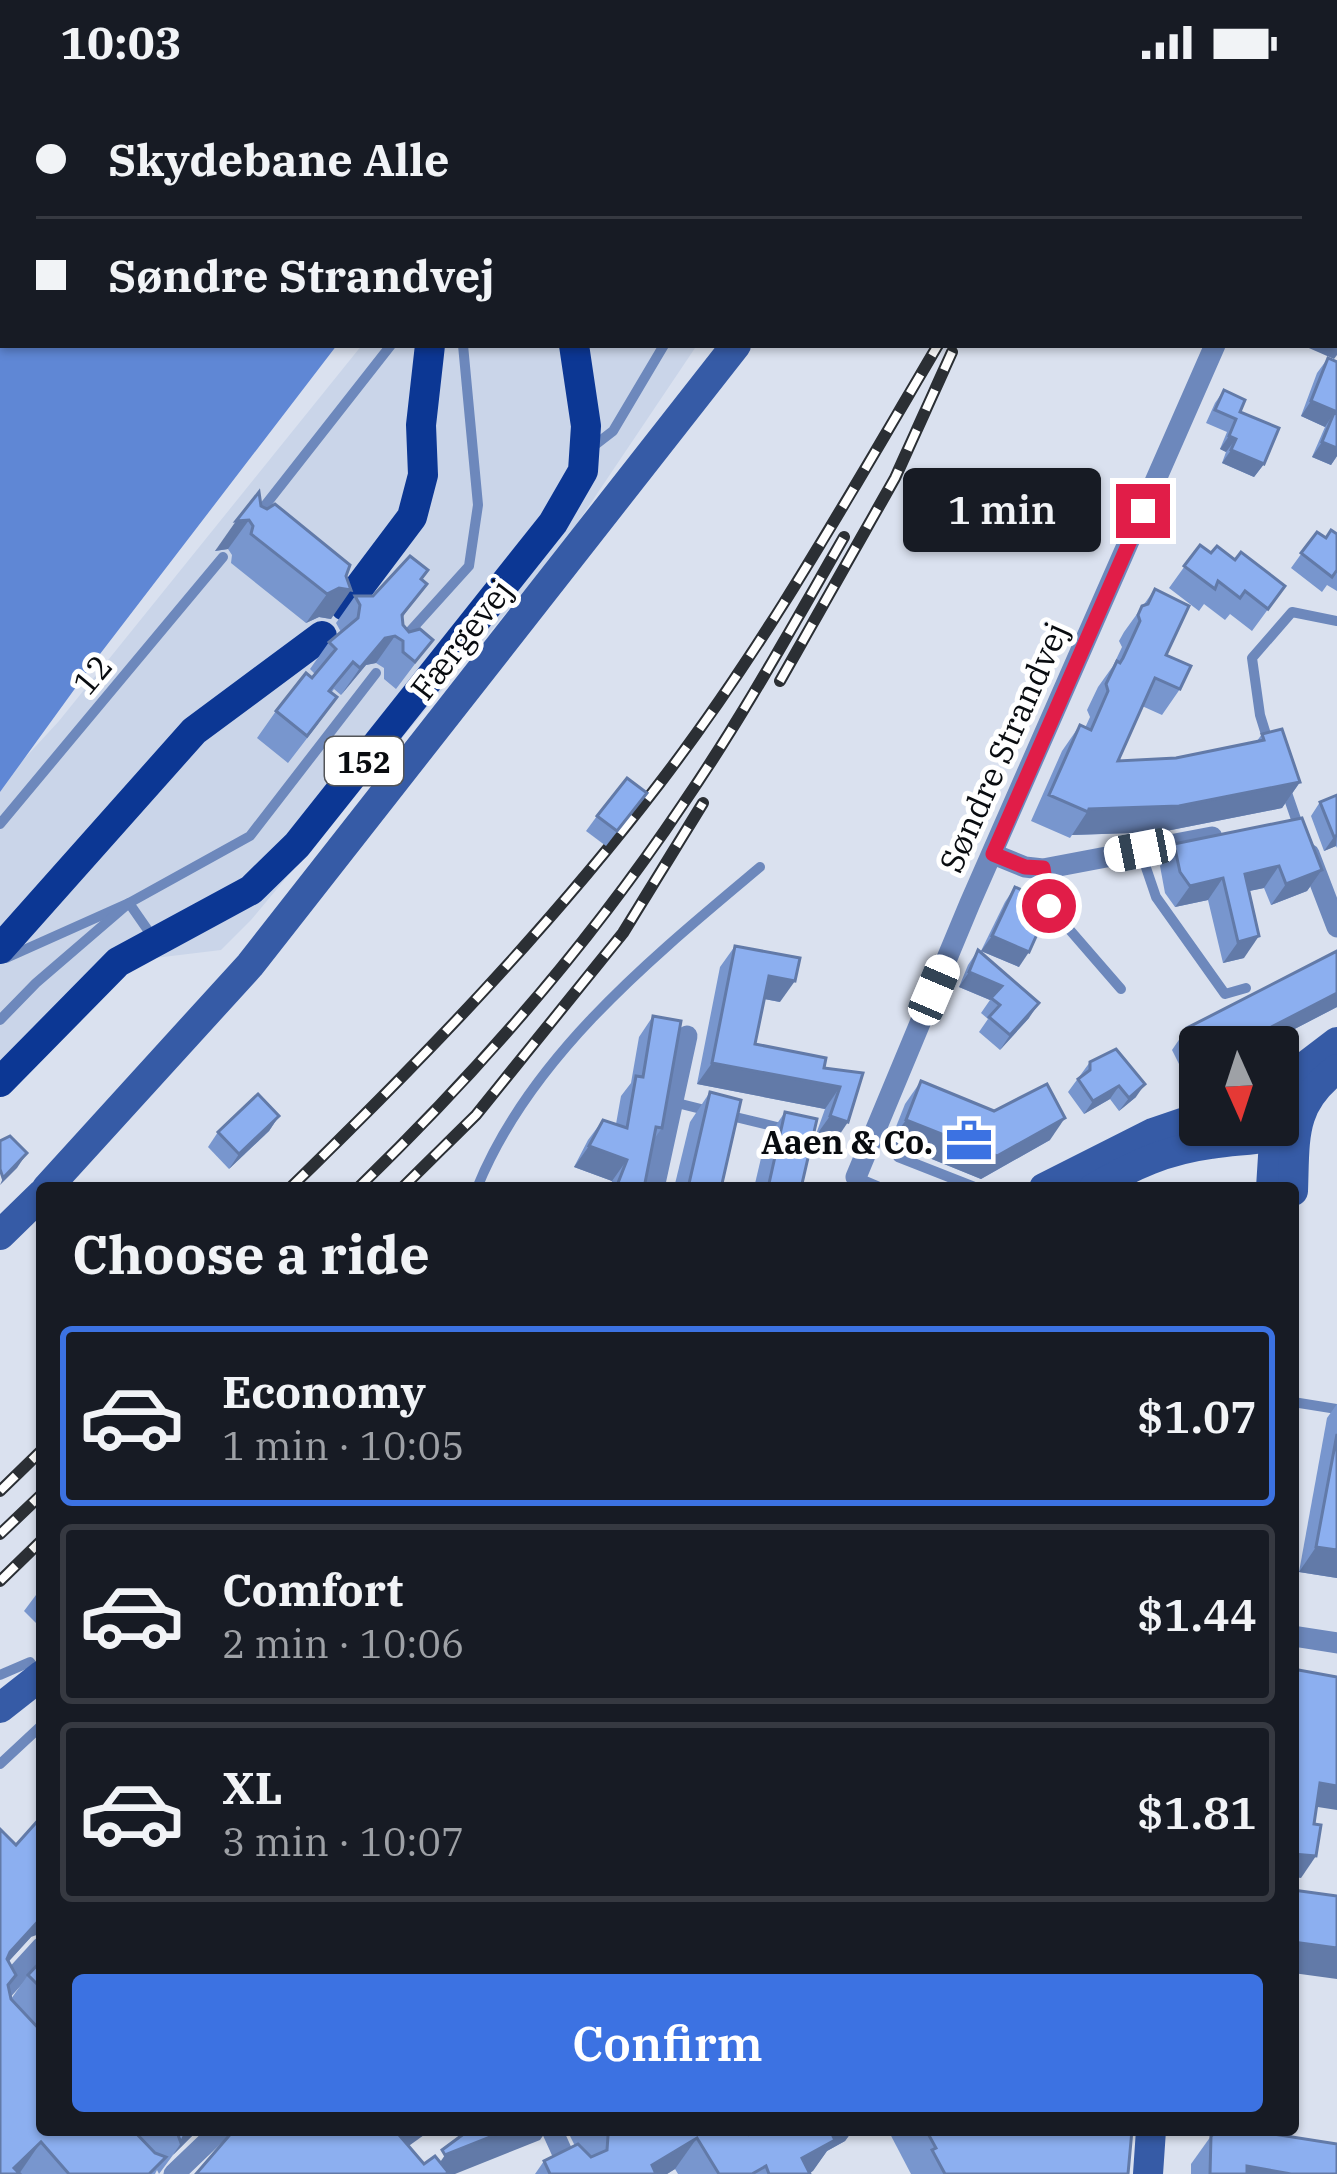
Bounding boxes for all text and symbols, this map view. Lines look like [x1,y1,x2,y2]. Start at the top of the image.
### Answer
text: 10:03 [60,13,182,71]
text: Skydebane Alle [108,130,449,188]
text: Søndre Strandvej [108,246,495,304]
callout: 1 min [903,469,1101,553]
text: 1 min [948,484,1056,535]
route end [1116,484,1170,538]
street label: Færgevej [400,570,522,708]
street label: Søndre Strandvej [929,615,1077,879]
street label: 12 [63,645,121,703]
road number: 152 [325,737,403,785]
car [1101,825,1179,875]
route start [1022,879,1076,933]
car [903,950,965,1030]
north arrow [1179,1026,1299,1146]
map controls [1179,1026,1299,1146]
office icon: Aaen & Co. [944,1116,994,1166]
place label: Aaen & Co. [761,1120,933,1163]
text: Choose a ride [72,1219,430,1289]
icon: car [78,1362,186,1470]
text: Economy [222,1362,426,1420]
text: $1.07 [1137,1387,1257,1445]
text: 1 min · 10:05 [222,1420,464,1471]
icon: car [78,1560,186,1668]
text: Comfort [222,1560,403,1618]
text: $1.44 [1137,1585,1257,1643]
text: 2 min · 10:06 [222,1618,464,1669]
icon: car [78,1758,186,1866]
text: XL [222,1758,283,1816]
text: $1.81 [1137,1783,1257,1841]
text: 3 min · 10:07 [222,1816,464,1867]
button: Confirm [72,1974,1263,2112]

